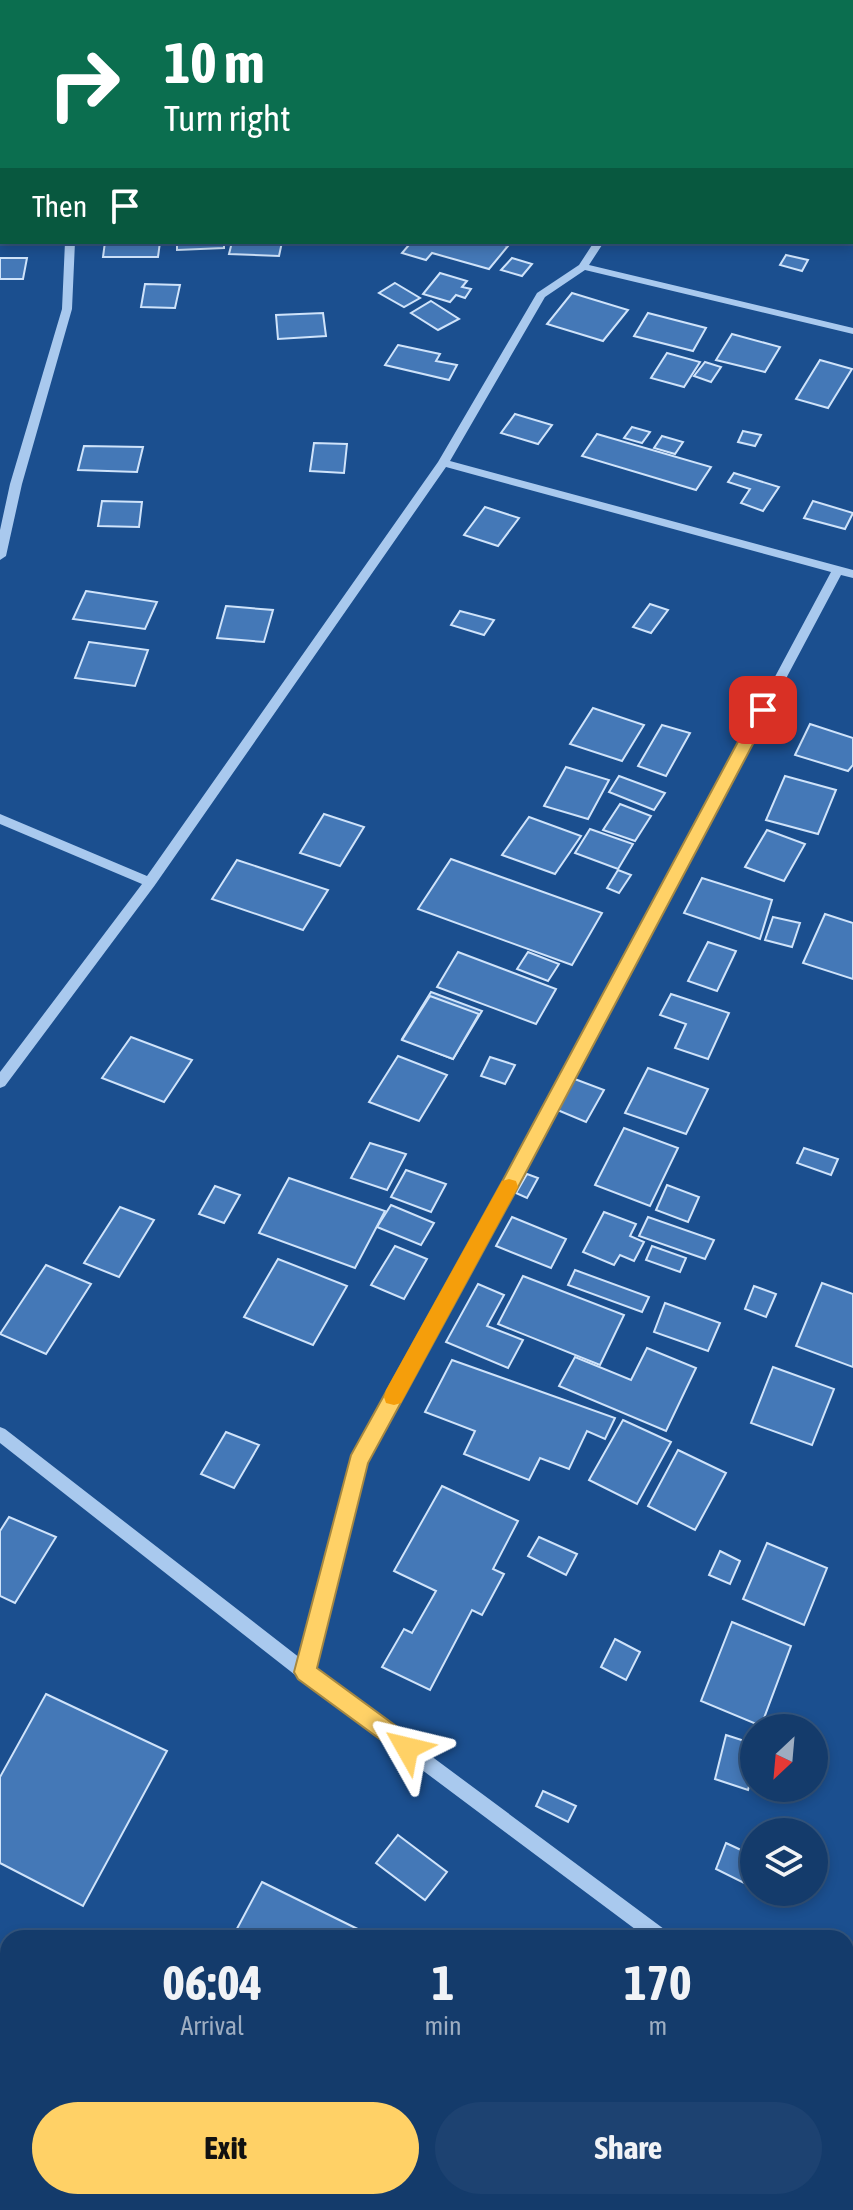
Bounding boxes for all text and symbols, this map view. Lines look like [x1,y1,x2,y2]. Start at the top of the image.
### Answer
text: 10 m [164,31,265,95]
icon: right [32,32,136,136]
text: Turn right [164,97,291,139]
icon: arrive [103,184,147,228]
text: Then [32,189,87,223]
pin [729,676,797,744]
icon: arrive [741,688,785,732]
position arrow [365,1706,449,1790]
north arrow [740,1714,828,1802]
map controls [740,1714,828,1906]
button: layers [740,1818,828,1906]
text: 06:04 [162,1955,262,2010]
text: 1 [432,1955,454,2010]
text: 170 [624,1955,692,2010]
text: Arrival [180,2011,244,2041]
text: min [424,2011,462,2041]
text: m [648,2011,667,2041]
button: Exit [32,2102,419,2194]
button: Share [435,2102,822,2194]

